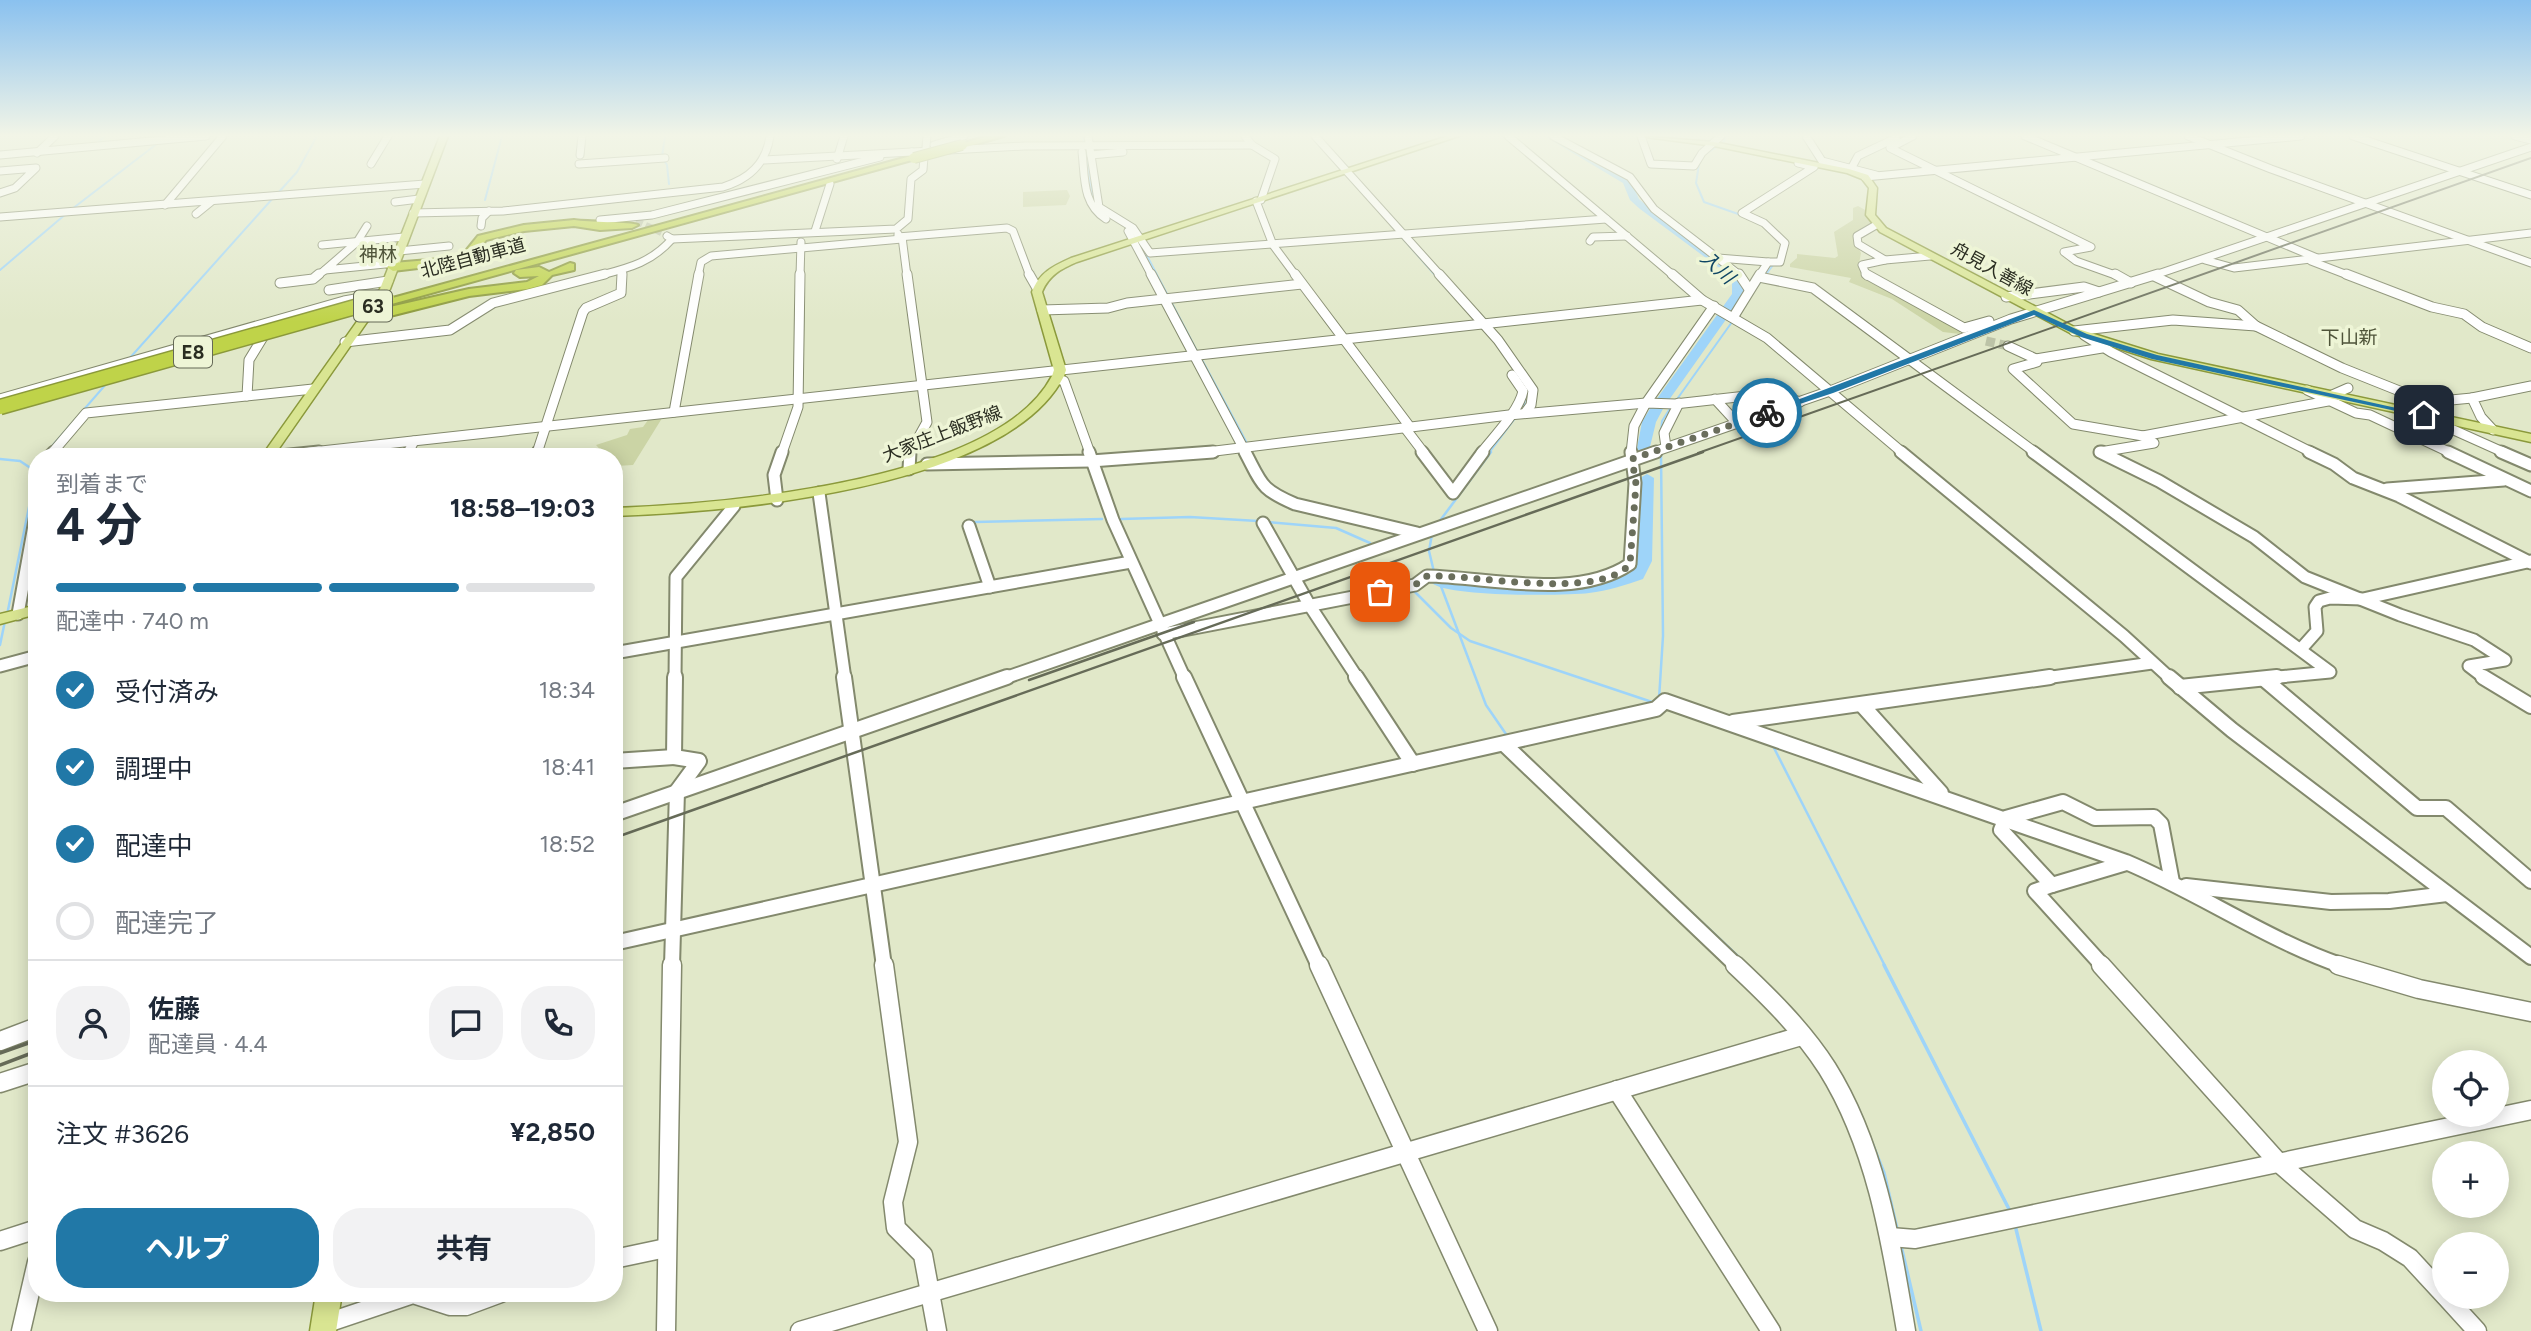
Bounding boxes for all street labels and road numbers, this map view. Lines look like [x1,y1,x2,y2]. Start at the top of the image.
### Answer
street label: 北陸自動車道 [418,233,528,283]
street label: 舟見入善線 [1947,238,2037,300]
road number: 63 [354,290,392,322]
road number: E8 [174,336,212,368]
street label: 大家庄上飯野線 [879,401,1005,467]

